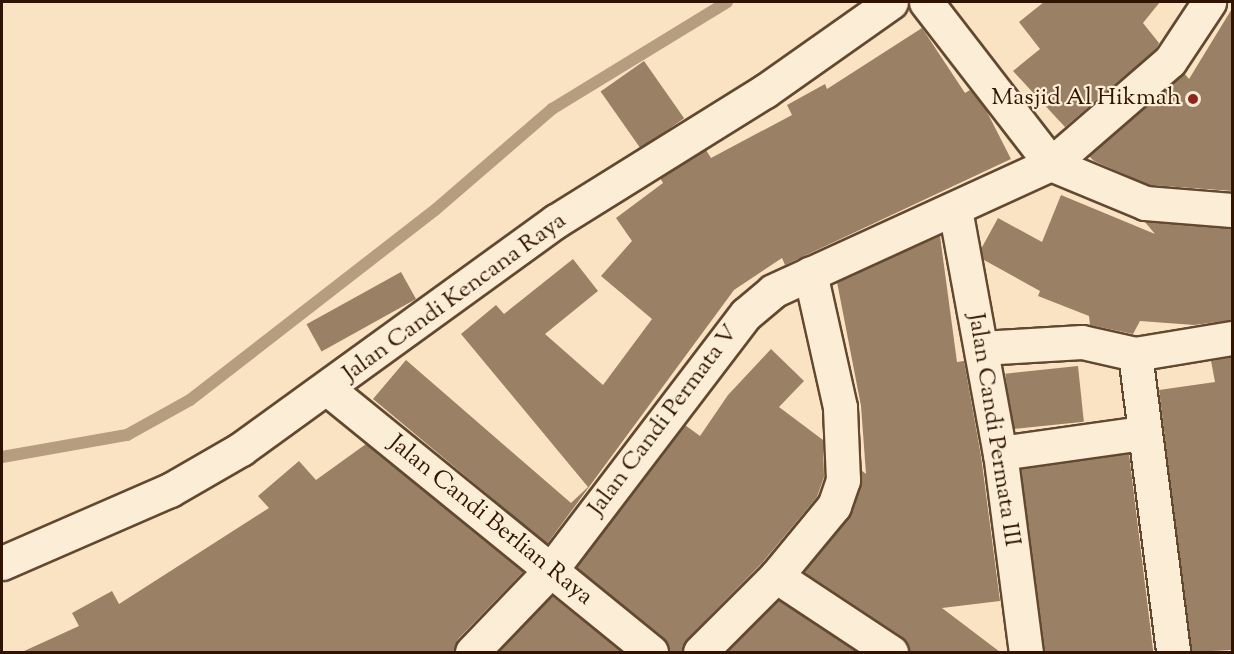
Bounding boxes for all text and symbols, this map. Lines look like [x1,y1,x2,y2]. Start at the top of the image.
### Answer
place label: Masjid Al Hikmah [991,85,1181,113]
marker: Masjid Al Hikmah [1186,92,1200,106]
street label: Jalan Candi Kencana Raya [338,207,572,389]
street label: Jalan Candi Permata III [960,311,1026,549]
street label: Jalan Candi Permata V [583,320,745,522]
street label: Jalan Candi Berlian Raya [382,430,598,612]

